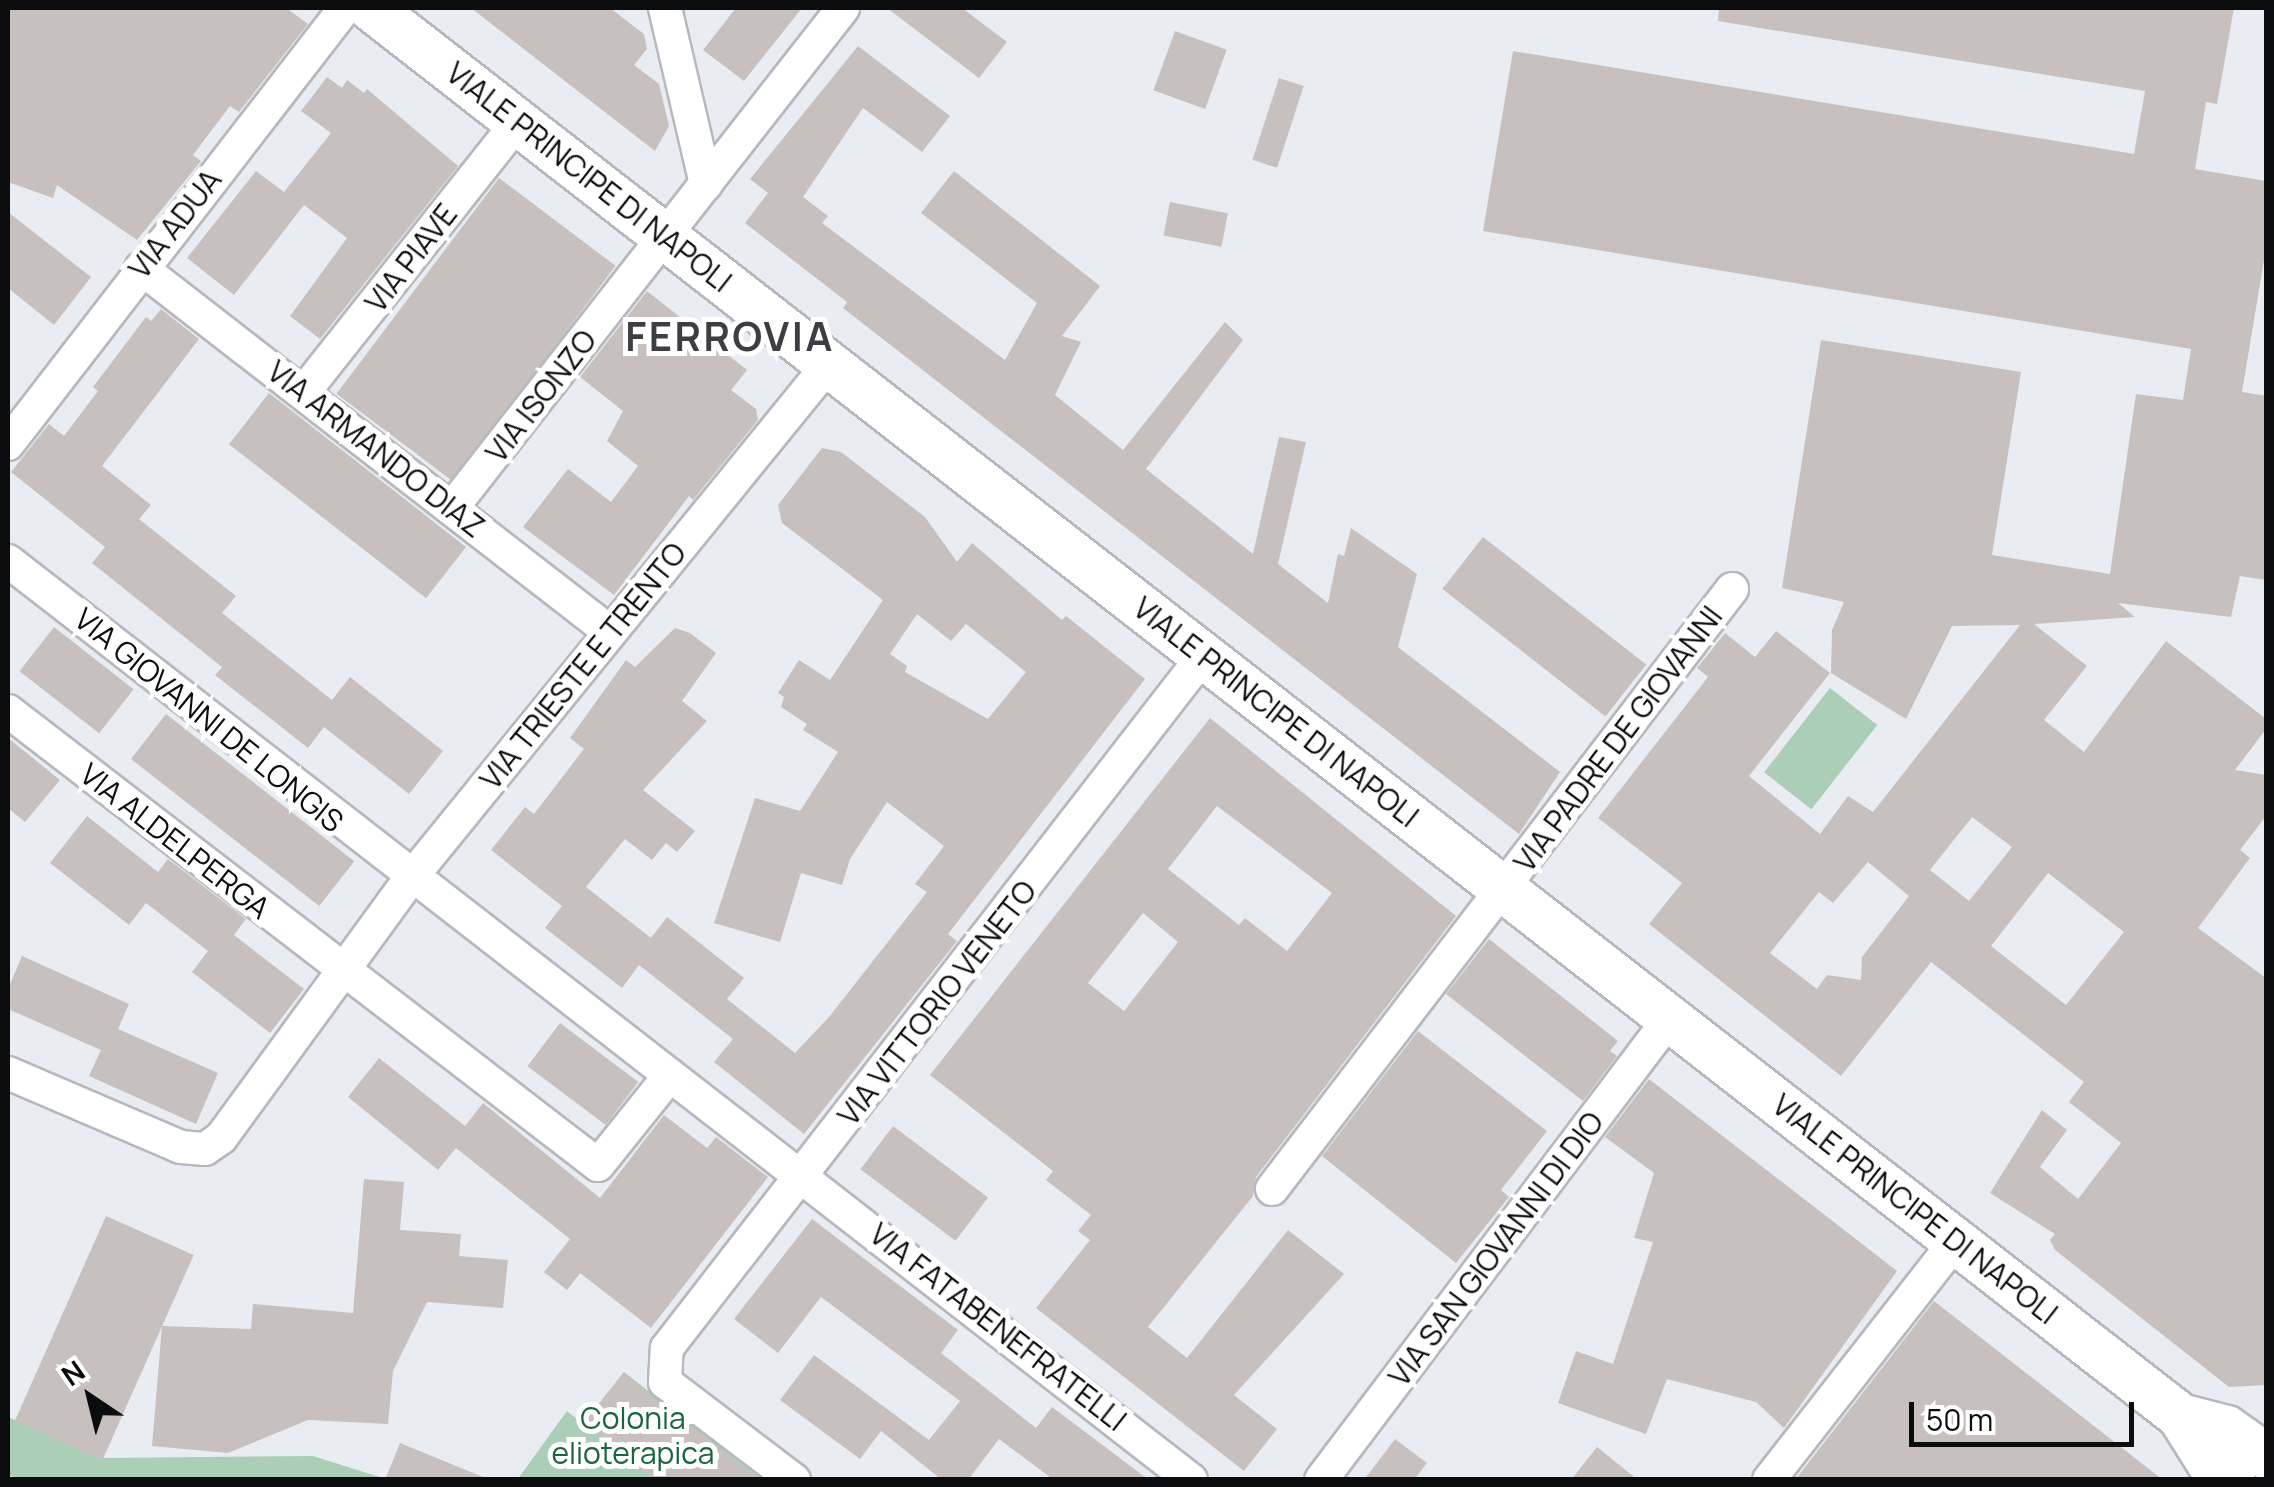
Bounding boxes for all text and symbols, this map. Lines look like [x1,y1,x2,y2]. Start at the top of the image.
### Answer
street label: VIALE PRINCIPE DI NAPOLI [439,55,739,299]
street label: VIA ADUA [121,162,229,286]
street label: VIA PIAVE [358,197,464,319]
district label: FERROVIA [625,312,835,360]
street label: VIA ISONZO [478,323,604,469]
street label: VIA ARMANDO DIAZ [260,353,492,545]
street label: VIA TRIESTE E TRENTO [472,535,694,797]
street label: VIALE PRINCIPE DI NAPOLI [1126,590,1426,834]
street label: VIA PADRE DE GIOVANNI [1506,599,1730,879]
street label: VIA GIOVANNI DE LONGIS [67,601,351,839]
street label: VIA ALDELPERGA [73,756,277,926]
street label: VIA VITTORIO VENETO [830,873,1044,1133]
street label: VIALE PRINCIPE DI NAPOLI [1765,1087,2065,1331]
street label: VIA SAN GIOVANNI DI DIO [1381,1105,1611,1393]
street label: VIA FATABENEFRATELLI [863,1216,1133,1438]
north arrow [40,1347,140,1447]
text: N [54,1351,92,1394]
scale bar [1914,1382,2139,1444]
text: 50 m [1926,1399,1993,1440]
park label: Colonia elioterapica [551,1400,715,1470]

